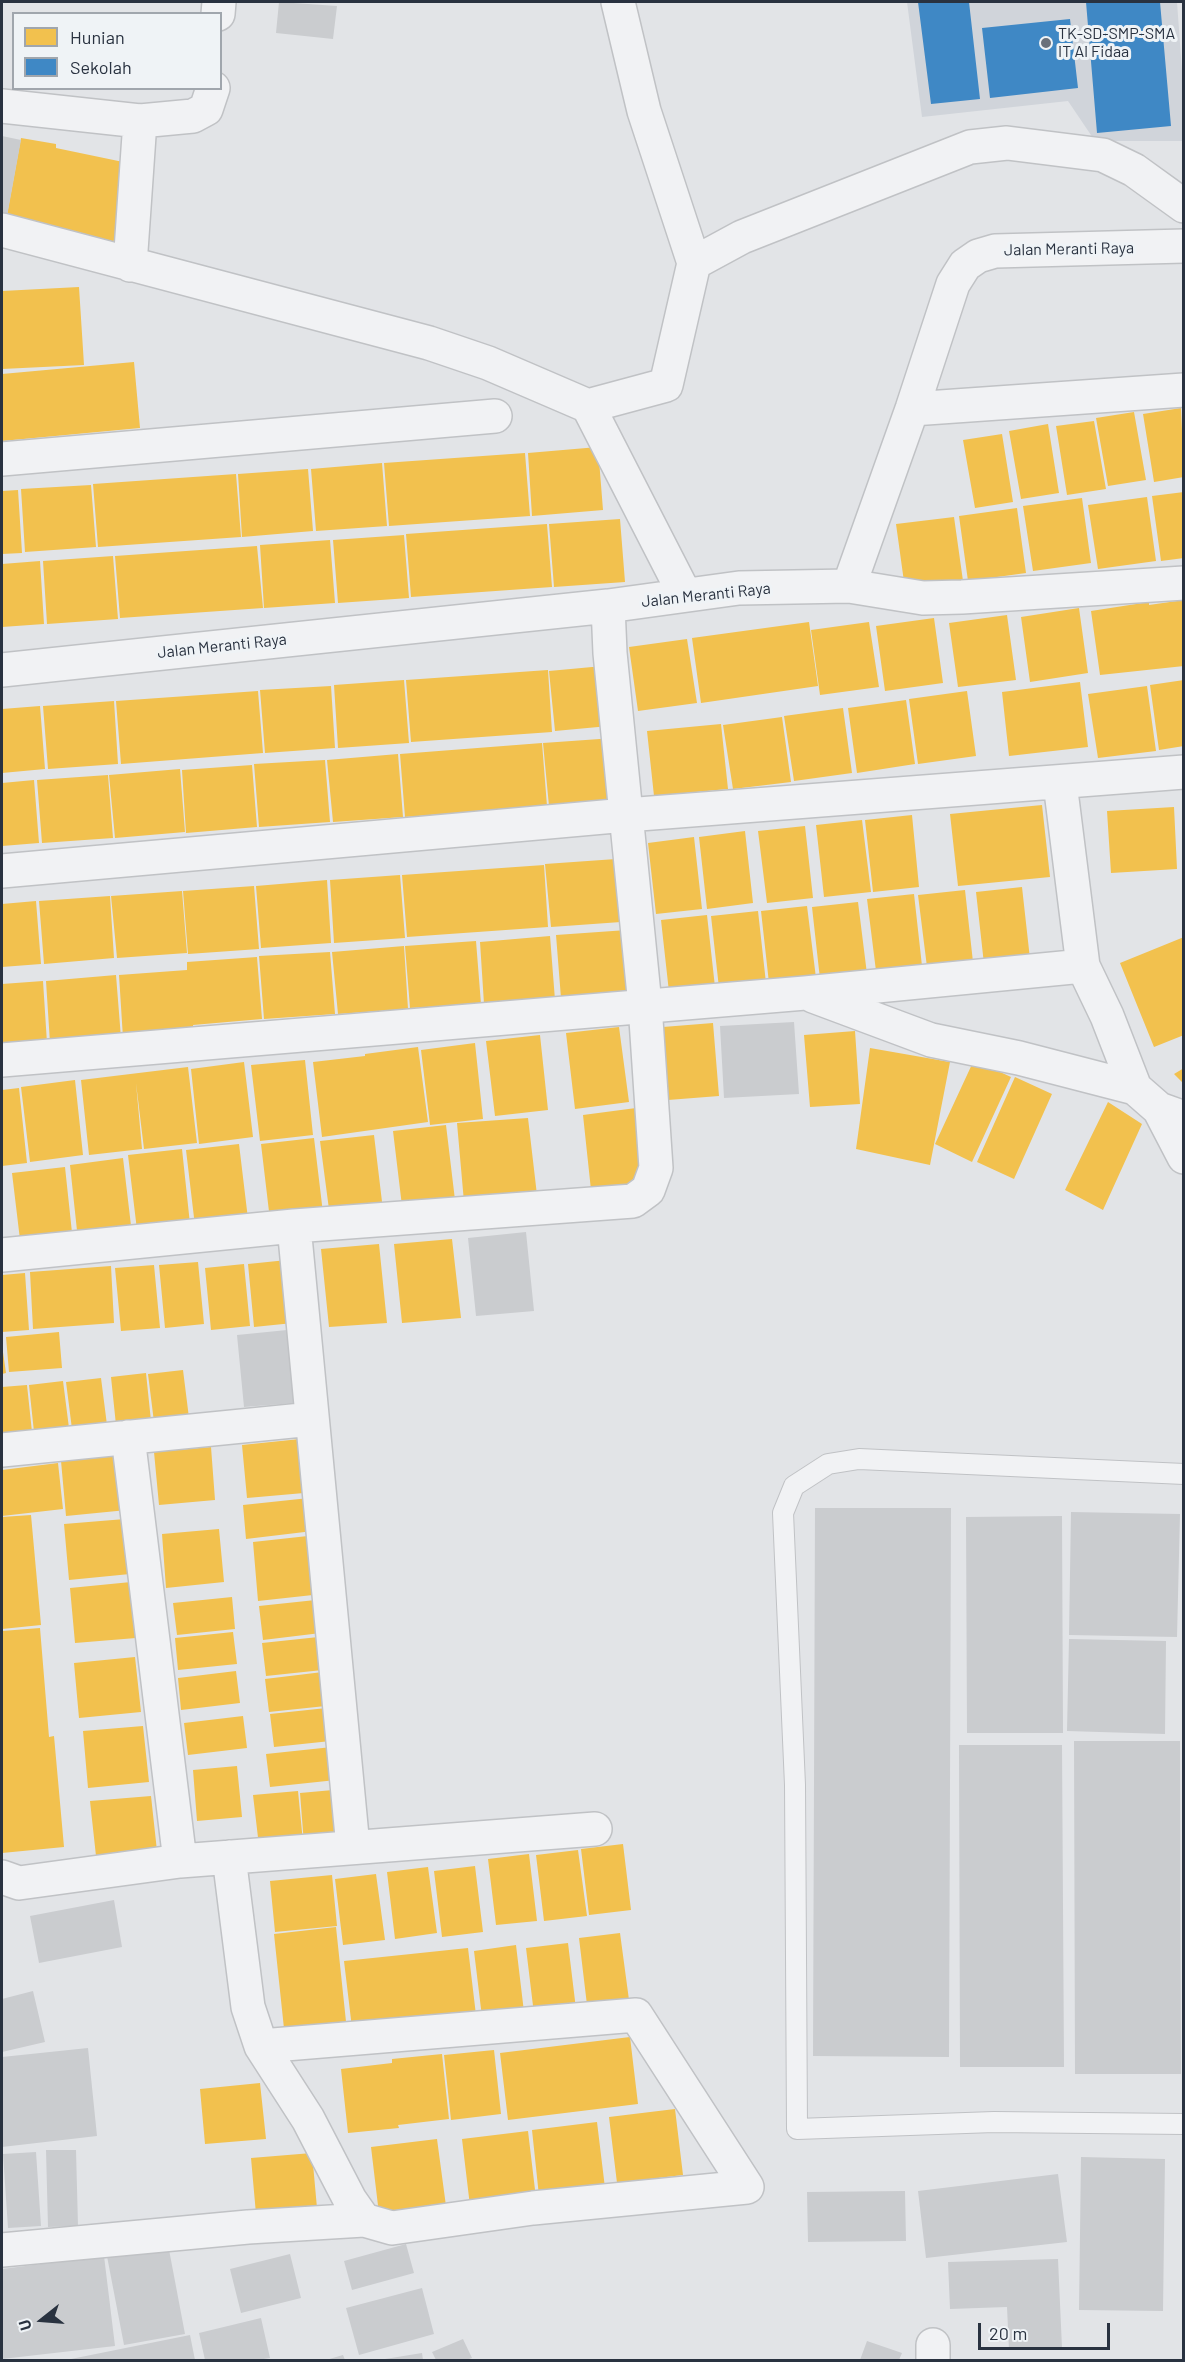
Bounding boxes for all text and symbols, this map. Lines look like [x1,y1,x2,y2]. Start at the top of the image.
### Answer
legend [12,12,222,90]
place label: TK-SD-SMP-SMA IT Al Fidaa [1058,24,1175,62]
text: Hunian [70,26,125,48]
marker: TK-SD-SMP-SMA IT Al Fidaa [1039,36,1053,50]
text: Sekolah [70,56,132,78]
street label: Jalan Meranti Raya [1004,238,1134,260]
street label: Jalan Meranti Raya [640,579,772,611]
street label: Jalan Meranti Raya [156,630,288,662]
north arrow [12,2290,72,2350]
scale bar [981,2311,1113,2349]
text: U [14,2318,35,2333]
text: 20 m [989,2322,1027,2344]

